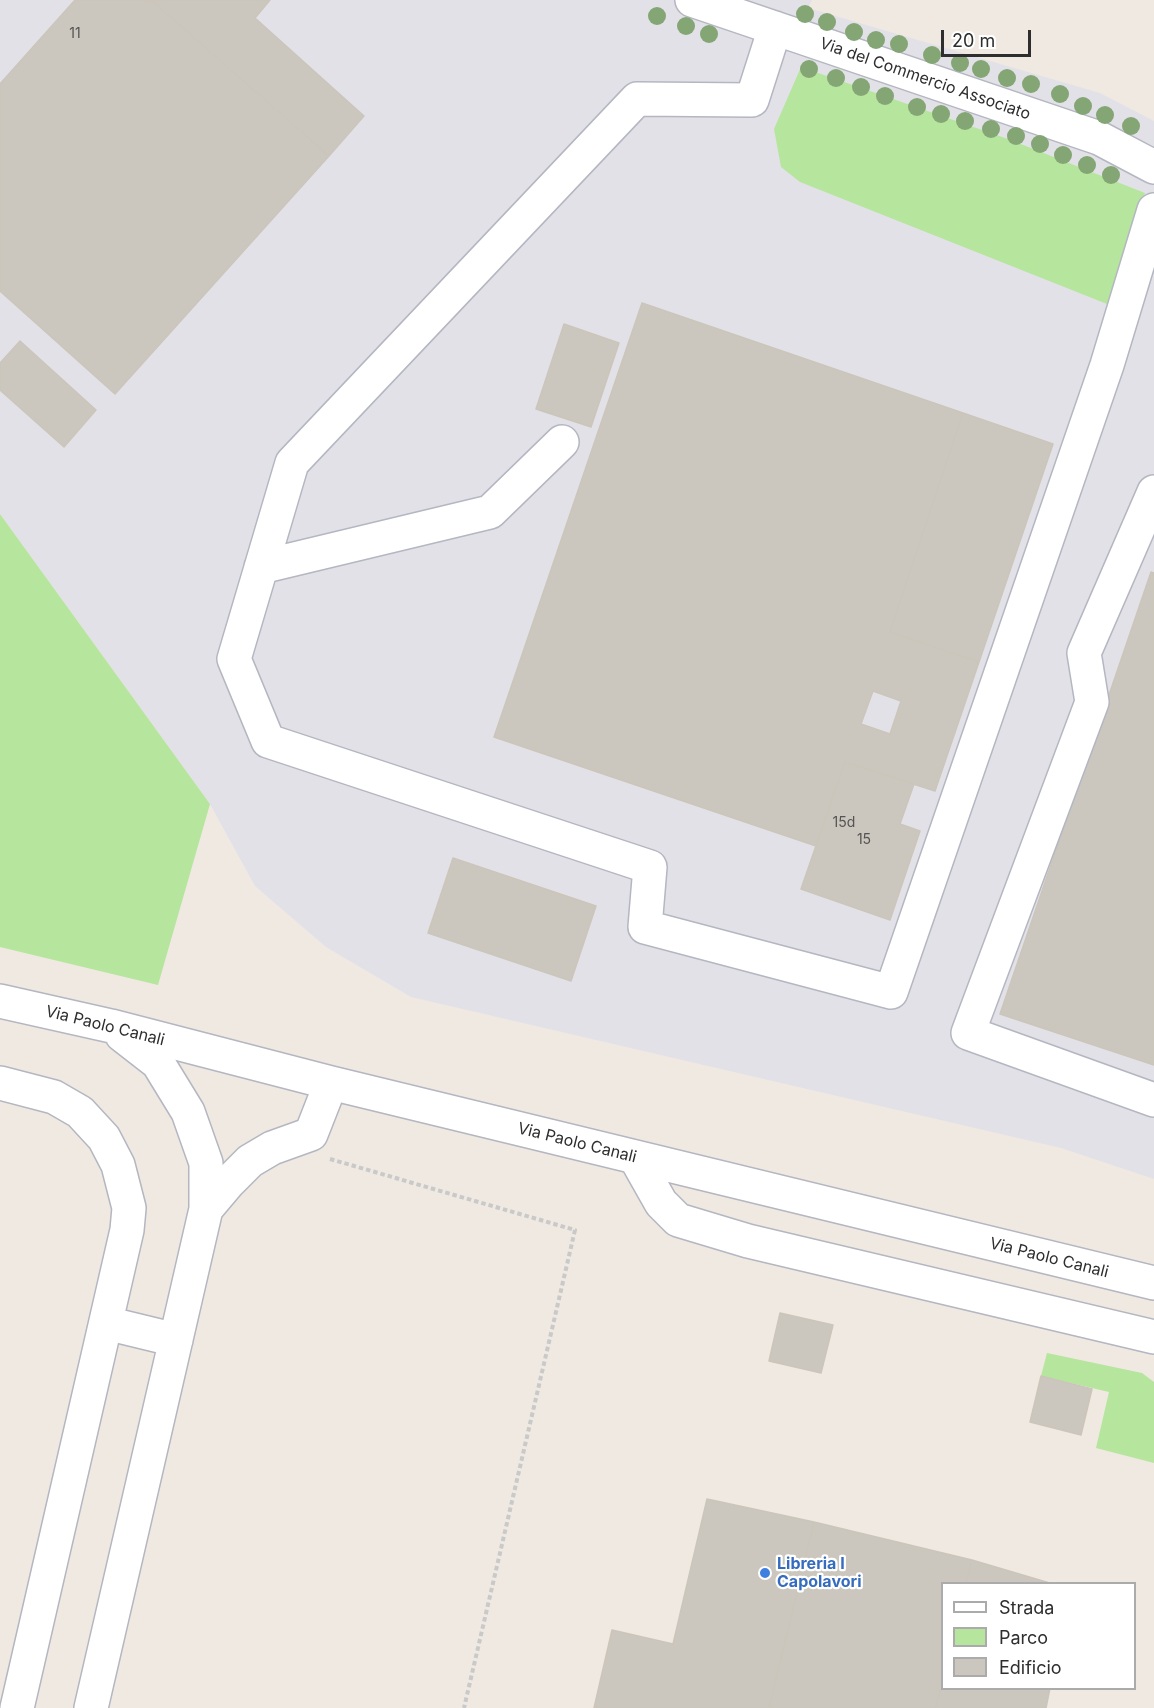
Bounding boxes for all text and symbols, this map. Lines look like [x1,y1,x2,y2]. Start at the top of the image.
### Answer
scale bar [944,18,1034,56]
house number: 11 [69,26,81,42]
text: 20 m [952,30,995,51]
street label: Via del Commercio Associato [817,34,1033,124]
house number: 15d [833,815,855,831]
house number: 15 [857,832,871,848]
street label: Via Paolo Canali [43,1002,167,1050]
street label: Via Paolo Canali [515,1119,639,1167]
street label: Via Paolo Canali [987,1234,1111,1282]
place label: Libreria I Capolavori [777,1554,861,1592]
marker: Libreria I Capolavori [758,1566,772,1580]
legend [941,1582,1136,1690]
text: Strada [999,1597,1054,1618]
text: Parco [999,1627,1048,1648]
text: Edificio [999,1657,1062,1678]

